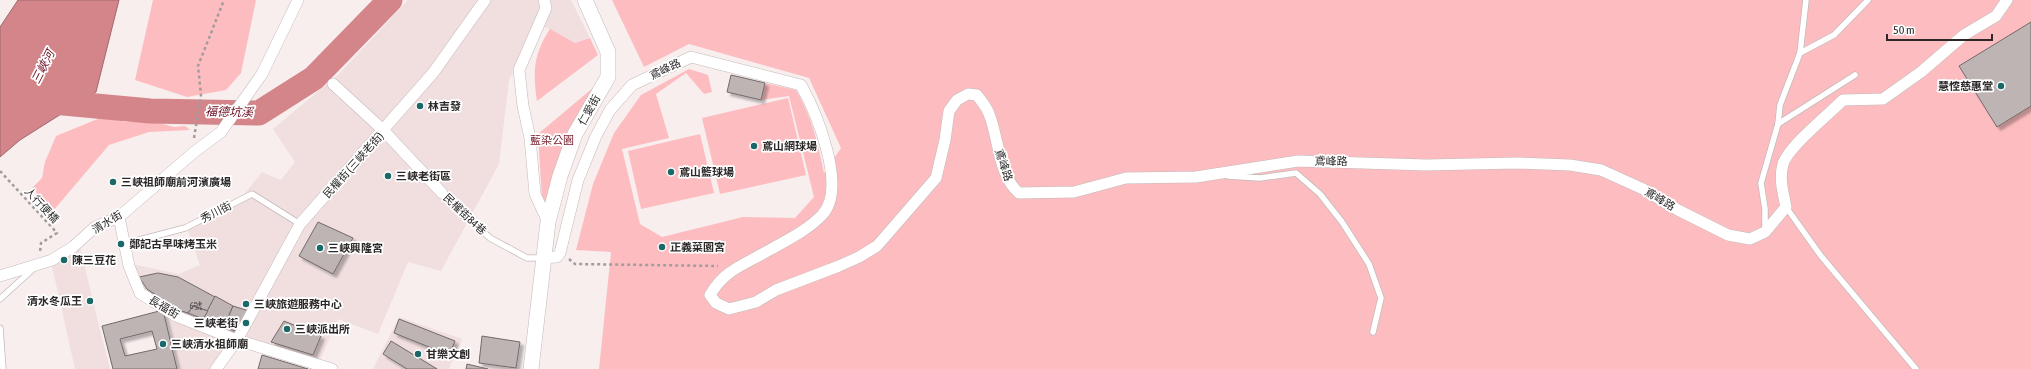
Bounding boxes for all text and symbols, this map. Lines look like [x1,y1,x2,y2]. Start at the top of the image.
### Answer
scale bar [1887,16,1992,42]
text: 50 m [1893,23,1915,37]
water label: 三峽河 [29,46,58,86]
street label: 鳶峰路 [648,56,682,82]
place label: 慧悾慈惠堂 [1938,80,1993,92]
marker: 慧悾慈惠堂 [1996,81,2006,91]
street label: 仁愛街 [576,93,602,127]
place label: 林吉發 [428,100,461,112]
marker: 林吉發 [415,101,425,111]
water label: 福德坑溪 [205,105,255,119]
street label: 民權街 (三峽老街) [321,130,386,200]
park label: 藍染公園 [530,134,574,146]
place label: 鳶山網球場 [762,140,817,152]
marker: 鳶山網球場 [749,141,759,151]
street label: 鳶峰路 [993,147,1015,183]
street label: 鳶峰路 [1314,155,1348,167]
place label: 鳶山籃球場 [679,166,734,178]
marker: 鳶山籃球場 [666,167,676,177]
place label: 三峽老街區 [396,170,451,182]
marker: 三峽老街區 [383,171,393,181]
place label: 三峽祖師廟前河濱廣場 [121,176,231,188]
marker: 三峽祖師廟前河濱廣場 [108,177,118,187]
street label: 人行便橋 [23,185,61,225]
street label: 鳶峰路 [1643,185,1677,213]
street label: 民權街84巷 [441,191,489,237]
street label: 秀川街 [199,199,233,225]
street label: 清水街 [90,208,124,236]
place label: 鄭記古早味烤玉米 [129,238,217,250]
marker: 鄭記古早味烤玉米 [116,239,126,249]
place label: 正義菜園宮 [670,241,725,253]
place label: 三峽興隆宮 [328,242,383,254]
marker: 正義菜園宮 [657,242,667,252]
marker: 三峽興隆宮 [315,243,325,253]
place label: 陳三豆花 [72,254,116,266]
marker: 陳三豆花 [59,255,69,265]
street label: 長福街 [147,293,181,321]
place label: 清水冬瓜王 [27,295,82,307]
marker: 清水冬瓜王 [85,296,95,306]
place label: 三峽旅遊服務中心 [254,298,342,310]
marker: 三峽旅遊服務中心 [241,299,251,309]
house number: 6號 [189,301,203,311]
place label: 三峽老街 [194,317,238,329]
marker: 三峽老街 [241,318,251,328]
place label: 三峽派出所 [295,323,350,335]
marker: 三峽派出所 [282,324,292,334]
place label: 三峽清水祖師廟 [171,338,248,350]
marker: 三峽清水祖師廟 [158,339,168,349]
place label: 甘樂文創 [426,348,470,360]
marker: 甘樂文創 [413,349,423,359]

